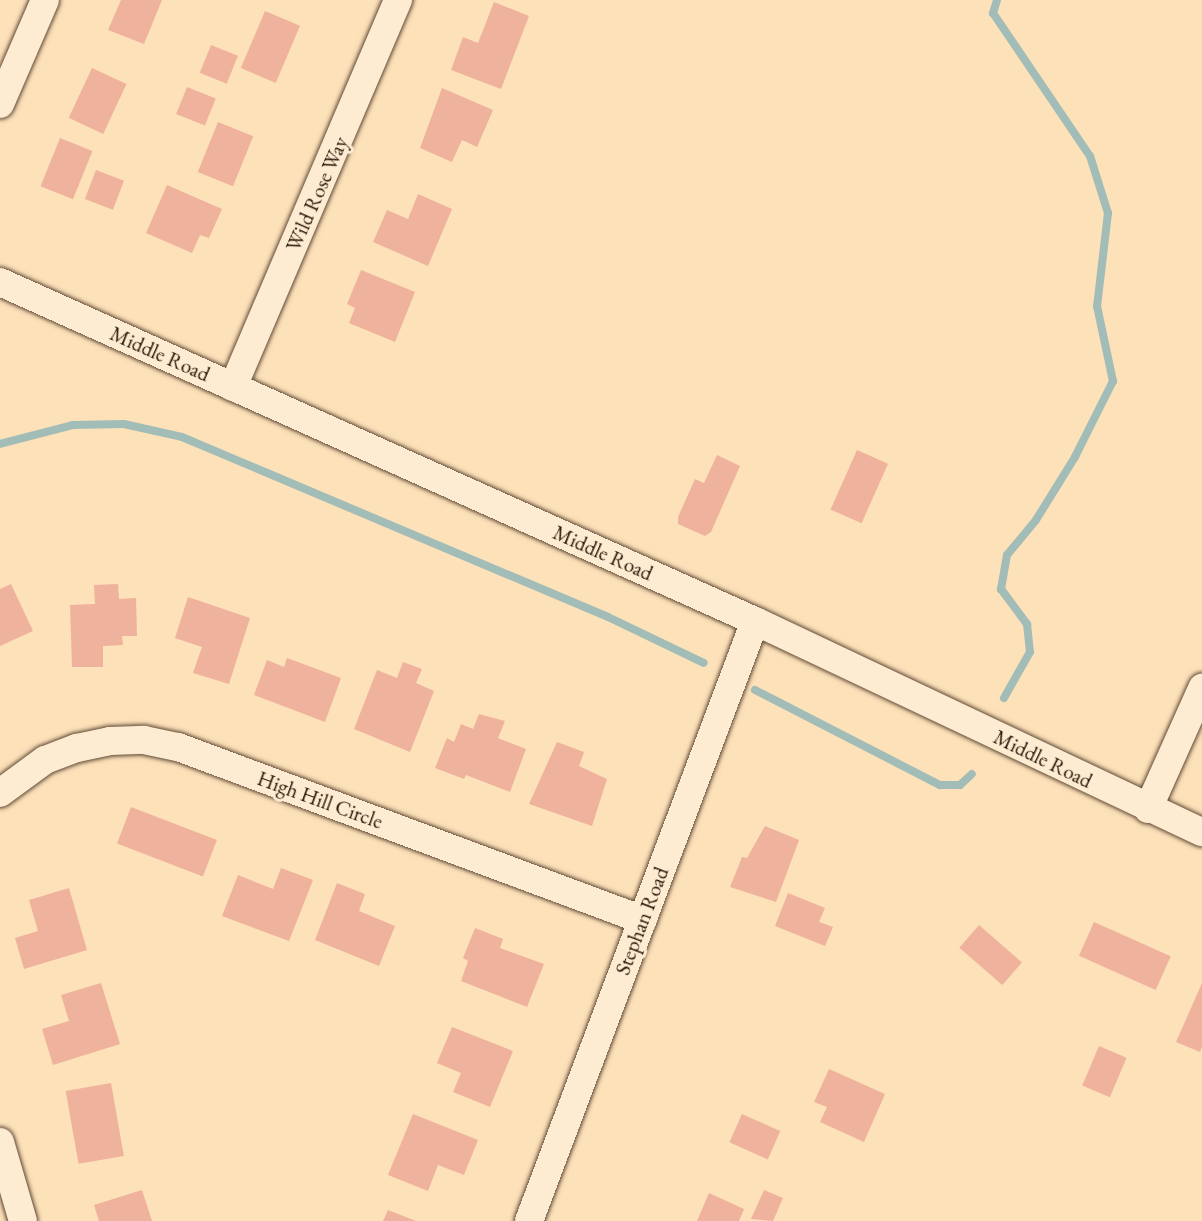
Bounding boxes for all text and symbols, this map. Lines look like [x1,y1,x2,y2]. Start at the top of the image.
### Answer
street label: Wild Rose Way [281,133,353,255]
street label: Middle Road [106,321,214,387]
street label: Middle Road [549,520,657,586]
street label: Middle Road [990,724,1096,794]
street label: High Hill Circle [254,766,386,834]
street label: Stephan Road [610,863,674,979]

